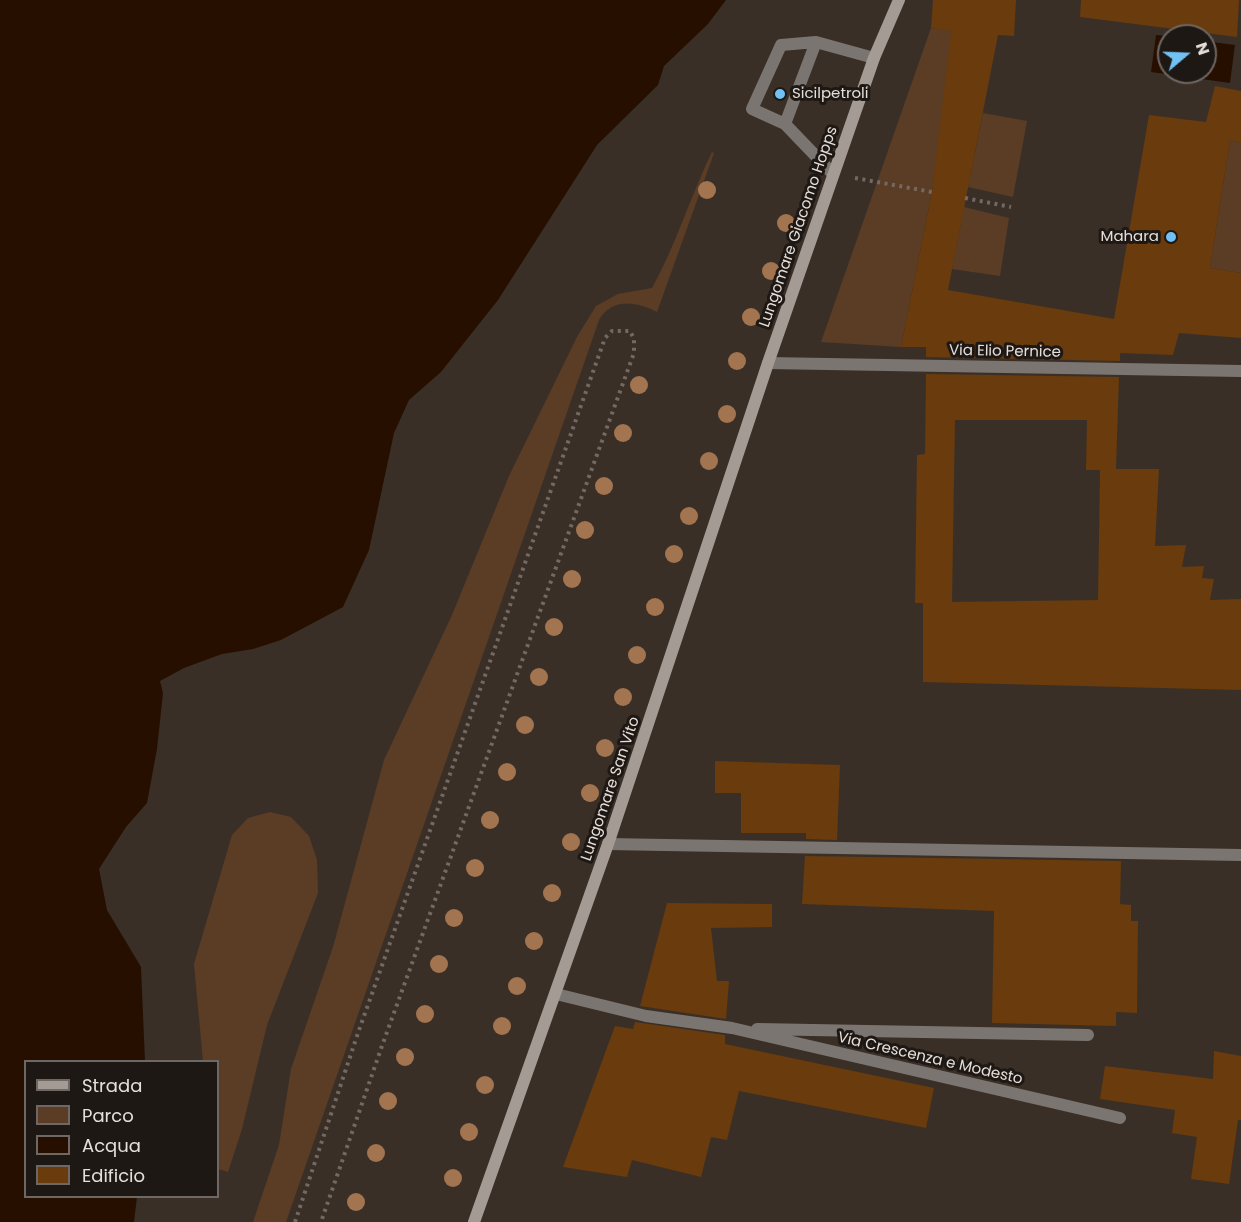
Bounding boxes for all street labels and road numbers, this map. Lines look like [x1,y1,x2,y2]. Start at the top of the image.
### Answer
street label: Lungomare Giacomo Hopps [756,124,842,330]
street label: Via Elio Pernice [949,342,1061,362]
street label: Lungomare San Vito [578,715,644,863]
street label: Via Crescenza e Modesto [836,1029,1024,1089]

